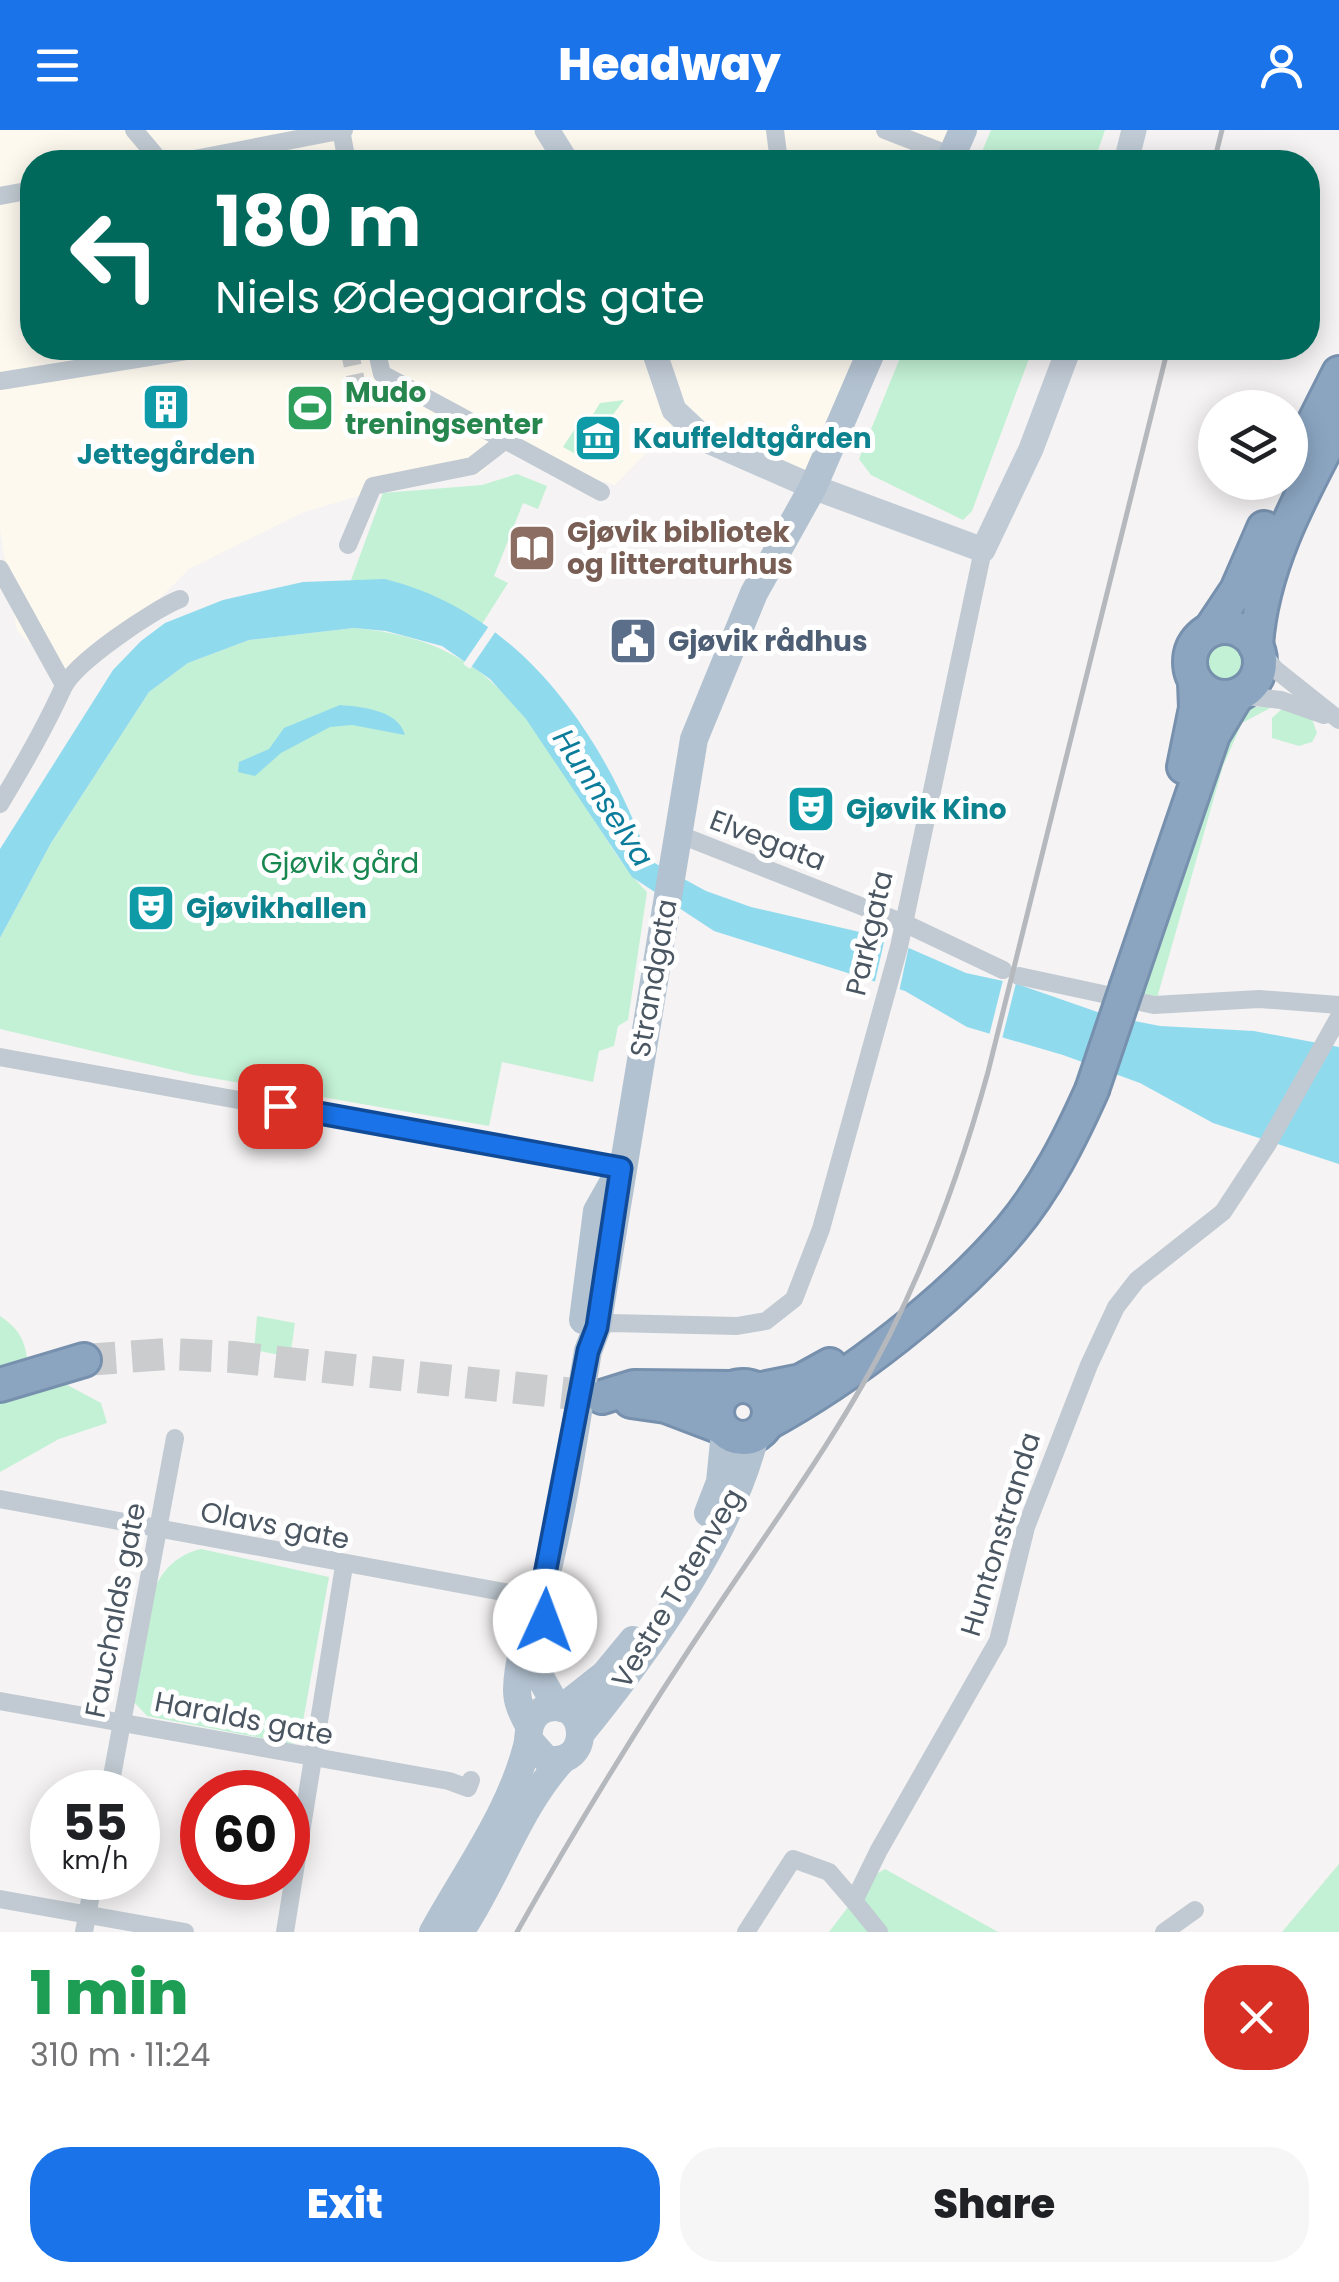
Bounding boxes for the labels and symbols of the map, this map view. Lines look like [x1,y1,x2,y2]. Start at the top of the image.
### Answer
place label: Mudo treningsenter [345,373,543,444]
building icon: Jettegården [140,381,192,433]
sports icon: Mudo treningsenter [284,382,336,434]
museum icon: Kauffeldtgården [572,412,624,464]
place label: Kauffeldtgården [633,419,872,458]
place label: Jettegården [77,435,255,474]
place label: Gjøvik bibliotek og litteraturhus [567,513,793,584]
library icon: Gjøvik bibliotek og litteraturhus [506,522,558,574]
public building icon: Gjøvik rådhus [607,615,659,667]
place label: Gjøvik rådhus [668,622,868,661]
water label: Hunnselva [543,720,664,875]
theatre icon: Gjøvik Kino [785,783,837,835]
place label: Gjøvik Kino [846,790,1007,829]
street label: Elvegata [704,801,831,880]
park label: Gjøvik gård [261,844,419,883]
street label: Parkgata [836,867,903,999]
theatre icon: Gjøvikhallen [125,882,177,934]
place label: Gjøvikhallen [186,889,367,928]
street label: Strandgata [620,896,687,1060]
pin [238,1064,323,1149]
street label: Huntonstranda [951,1427,1050,1641]
street label: Vestre Totenveg [602,1481,753,1696]
street label: Olavs gate [197,1492,353,1559]
street label: Fauchalds gate [76,1499,155,1721]
position arrow [493,1569,597,1673]
street label: Haralds gate [151,1682,336,1755]
speed limit sign: 60 [180,1770,310,1900]

